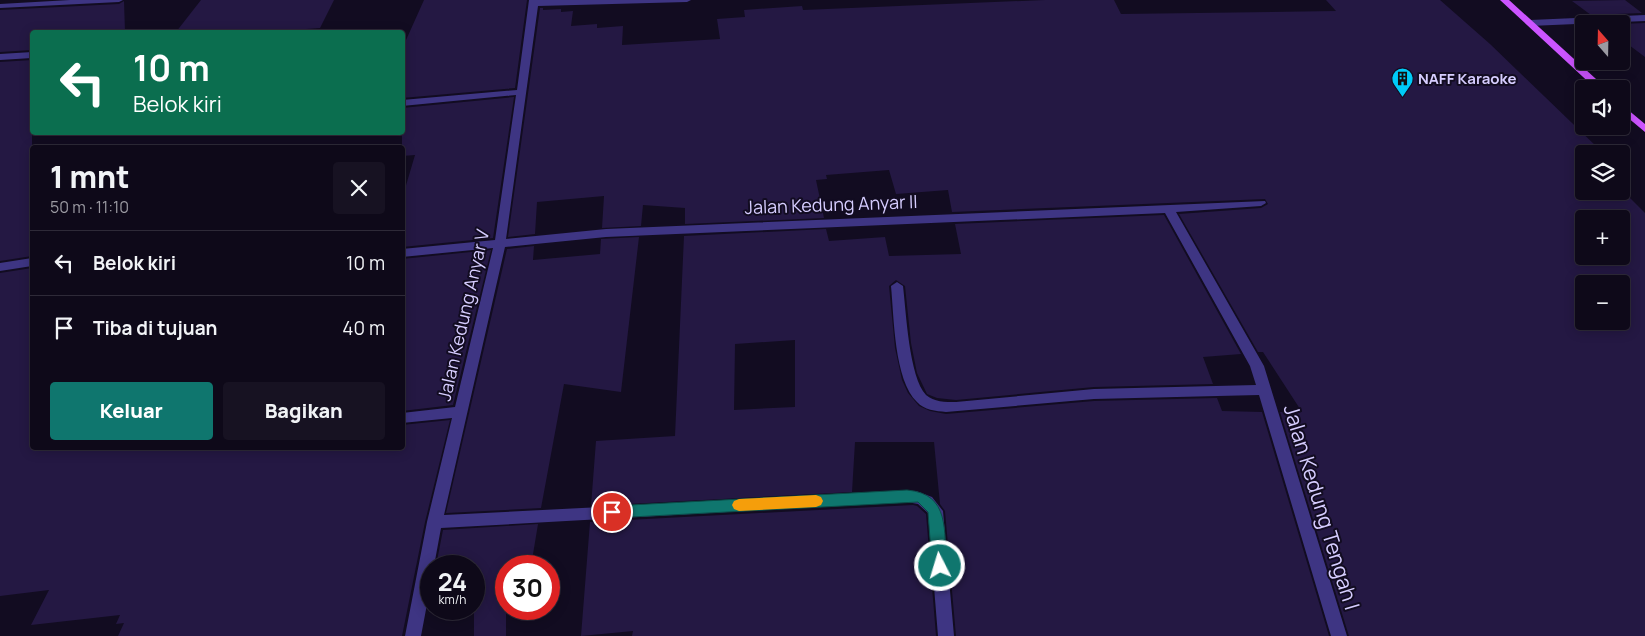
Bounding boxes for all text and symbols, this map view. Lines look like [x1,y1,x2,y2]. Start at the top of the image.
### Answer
north arrow [1575,15,1630,70]
map controls [1575,15,1630,330]
text: 10 m [133,44,210,92]
icon: left [50,50,115,115]
building icon: NAFF Karaoke [1390,66,1414,97]
place label: NAFF Karaoke [1418,68,1517,89]
button: sound [1575,80,1630,135]
text: Belok kiri [133,89,222,119]
button: layers [1575,145,1630,200]
text: 1 mnt [50,156,130,197]
button: close [333,162,385,214]
street label: Jalan Kedung Anyar II [744,189,918,219]
text: 50 m · 11:10 [50,196,129,218]
button: + [1575,210,1630,265]
street label: Jalan Kedung Anyar V [432,227,494,403]
icon: left [50,249,78,277]
text: Belok kiri [93,250,176,276]
text: 10 m [346,250,385,276]
button: − [1575,275,1630,330]
icon: arrive [50,314,78,342]
text: Tiba di tujuan [93,315,217,341]
text: 40 m [342,315,385,341]
button: Keluar [50,382,213,440]
button: Bagikan [223,382,385,440]
street label: Jalan Kedung Tengah I [1277,401,1367,613]
pin [591,491,633,533]
icon: arrive [598,498,626,526]
position arrow [913,539,965,591]
speed limit sign: 30 [495,555,560,620]
text: 24 [438,564,467,599]
text: km/h [439,591,466,608]

